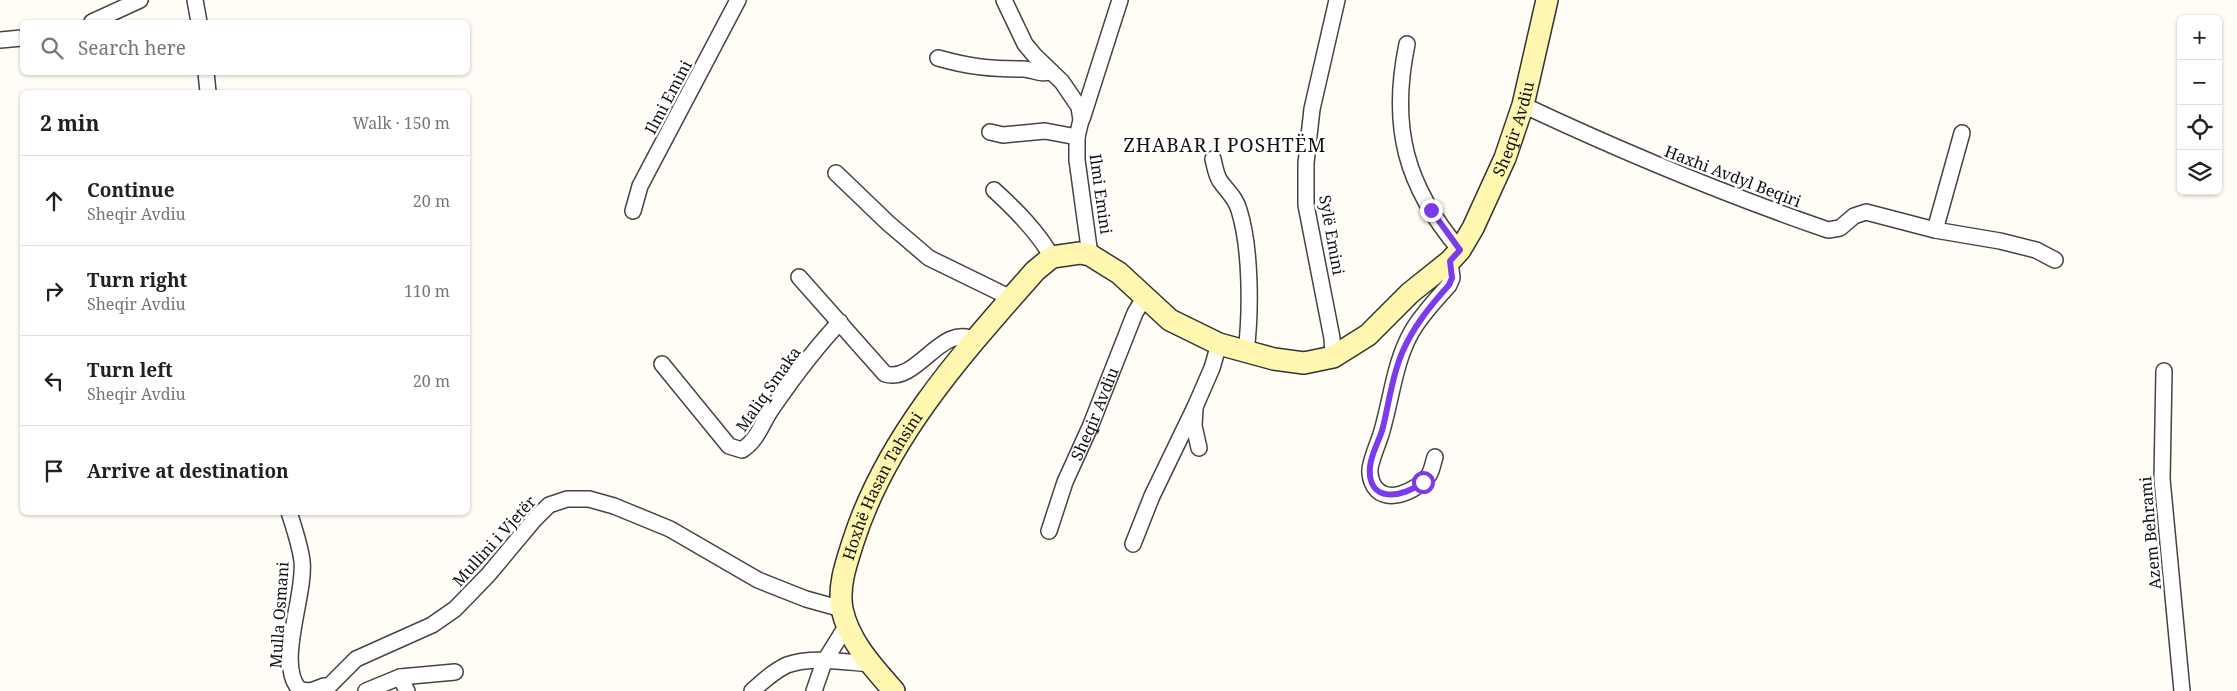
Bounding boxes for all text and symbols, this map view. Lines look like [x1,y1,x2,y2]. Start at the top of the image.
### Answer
map controls [2177,15,2222,195]
button: + [2177,15,2222,60]
search box [20,20,470,75]
icon: search [38,34,66,62]
text: Search here [78,35,186,61]
street label: Ilmi Emini [639,56,697,138]
button: − [2177,60,2222,105]
street label: Sheqir Avdiu [1487,79,1539,180]
button: locate [2177,105,2222,150]
text: 2 min [40,109,99,137]
text: Walk · 150 m [353,112,450,134]
district label: ZHABAR I POSHTËM [1124,132,1326,158]
street label: Haxhi Avdyl Beqiri [1662,140,1804,212]
button: layers [2177,150,2222,195]
street label: Ilmi Emini [1084,152,1118,236]
text: Continue [87,177,175,203]
icon: ahead [40,187,68,215]
text: 20 m [413,190,450,212]
street label: Sylë Emini [1314,193,1350,277]
route end [1420,199,1443,222]
text: Sheqir Avdiu [87,203,186,225]
text: Turn right [87,267,187,293]
icon: right [40,277,68,305]
text: 110 m [404,280,450,302]
text: Sheqir Avdiu [87,293,186,315]
street label: Maliq Smaka [731,342,805,436]
text: Turn left [87,357,173,383]
street label: Sheqir Avdiu [1065,364,1124,464]
icon: left [40,367,68,395]
text: 20 m [413,370,450,392]
text: Sheqir Avdiu [87,383,186,405]
street label: Hoxhë Hasan Tahsini [837,407,927,563]
icon: arrive [40,457,68,485]
text: Arrive at destination [87,458,289,484]
route start [1412,471,1435,494]
street label: Azem Behrami [2134,476,2166,590]
street label: Mullini i Vjetër [447,491,541,591]
street label: Mulla Osmani [264,561,294,669]

